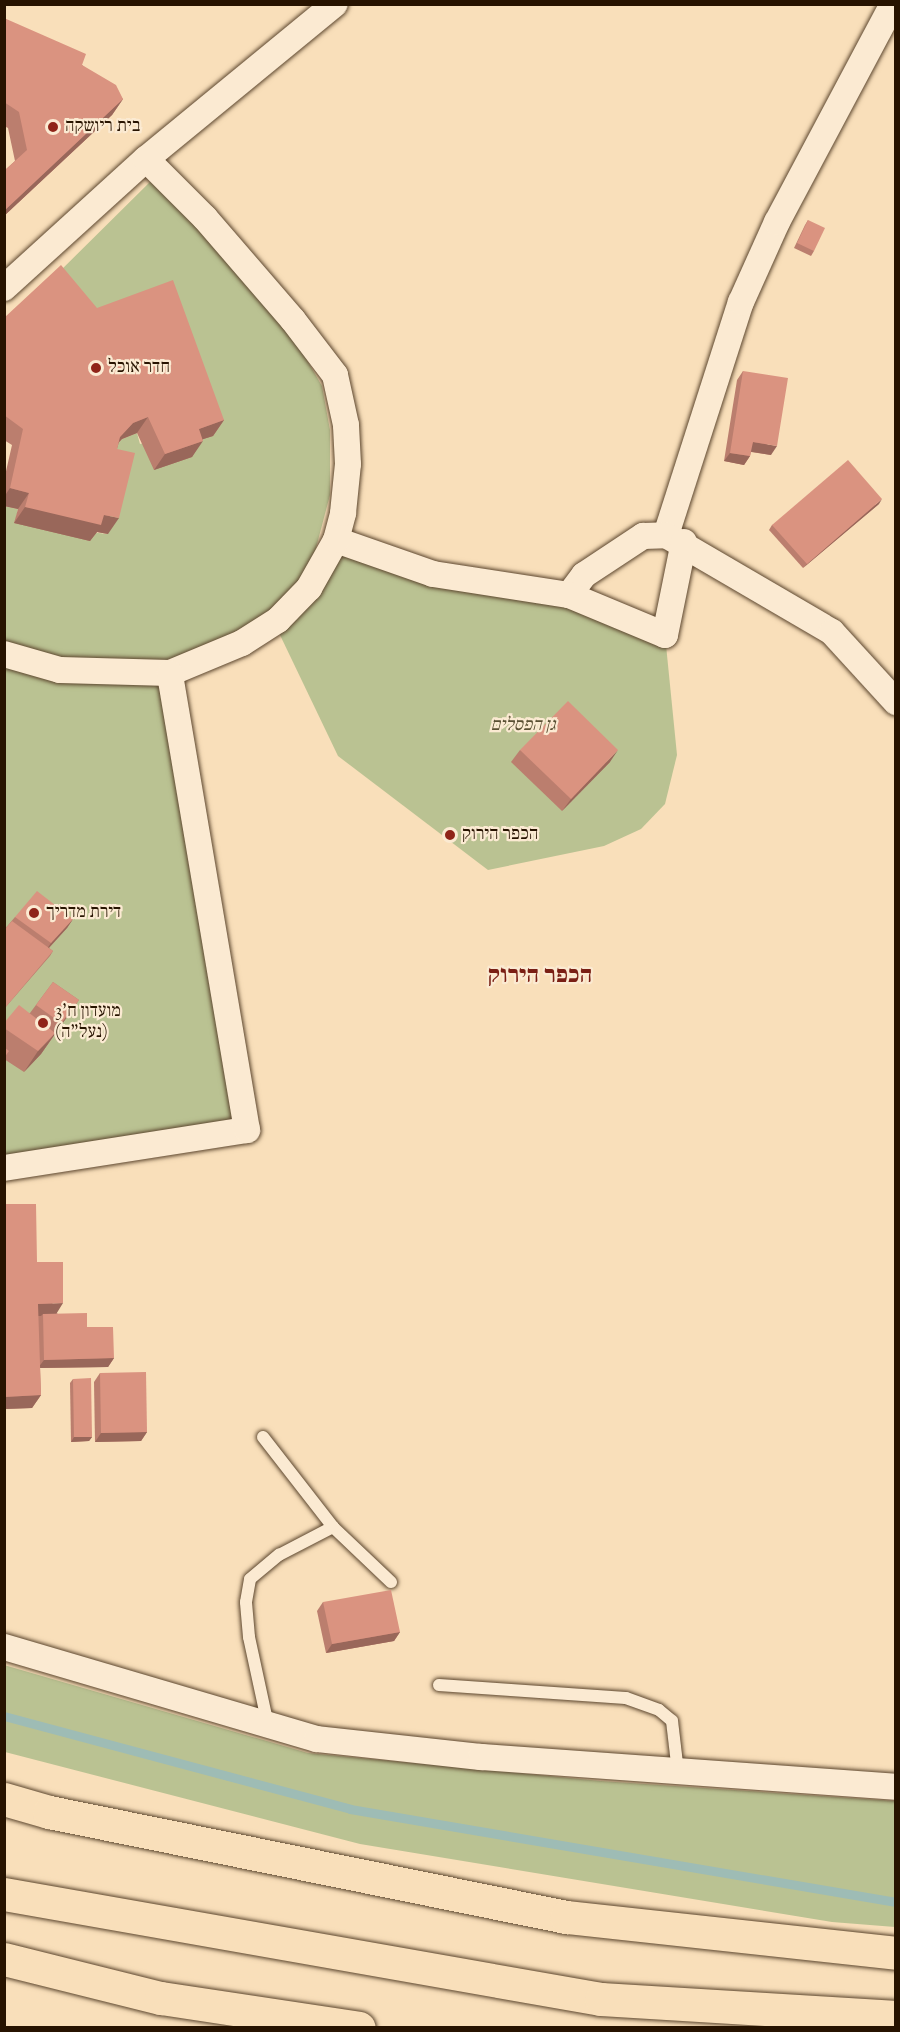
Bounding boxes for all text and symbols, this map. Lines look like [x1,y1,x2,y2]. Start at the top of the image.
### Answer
place label: בית ריושקה [65,116,140,138]
marker: בית ריושקה [46,120,60,134]
place label: חדר אוכל [108,357,170,379]
marker: חדר אוכל [89,361,103,375]
park label: גן הפסלים [490,715,556,737]
place label: הכפר הירוק [462,824,538,846]
marker: הכפר הירוק [443,828,457,842]
place label: דירת מדריך [46,902,121,924]
marker: דירת מדריך [27,906,41,920]
district label: הכפר הירוק [488,963,592,991]
place label: מועדון ח'3 (נעל"ה) [55,1002,121,1044]
marker: מועדון ח'3 (נעל"ה) [36,1016,50,1030]

